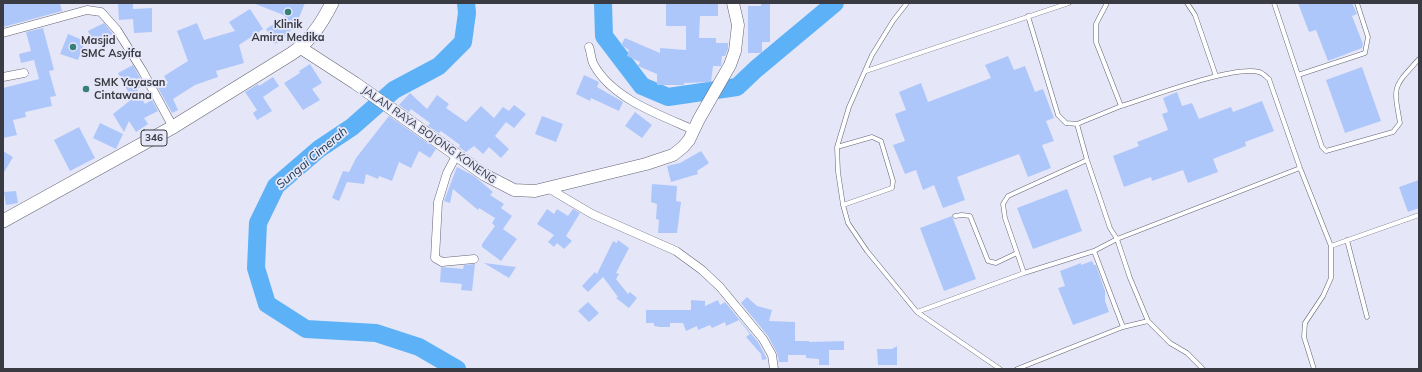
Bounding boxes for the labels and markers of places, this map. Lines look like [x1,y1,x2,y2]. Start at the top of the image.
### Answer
marker: Klinik Amira Medika [283,7,293,17]
place label: Klinik Amira Medika [251,18,325,44]
place label: Masjid SMC Asyifa [81,34,141,60]
marker: Masjid SMC Asyifa [68,42,78,52]
place label: SMK Yayasan Cintawana [94,76,165,102]
marker: SMK Yayasan Cintawana [81,84,91,94]

